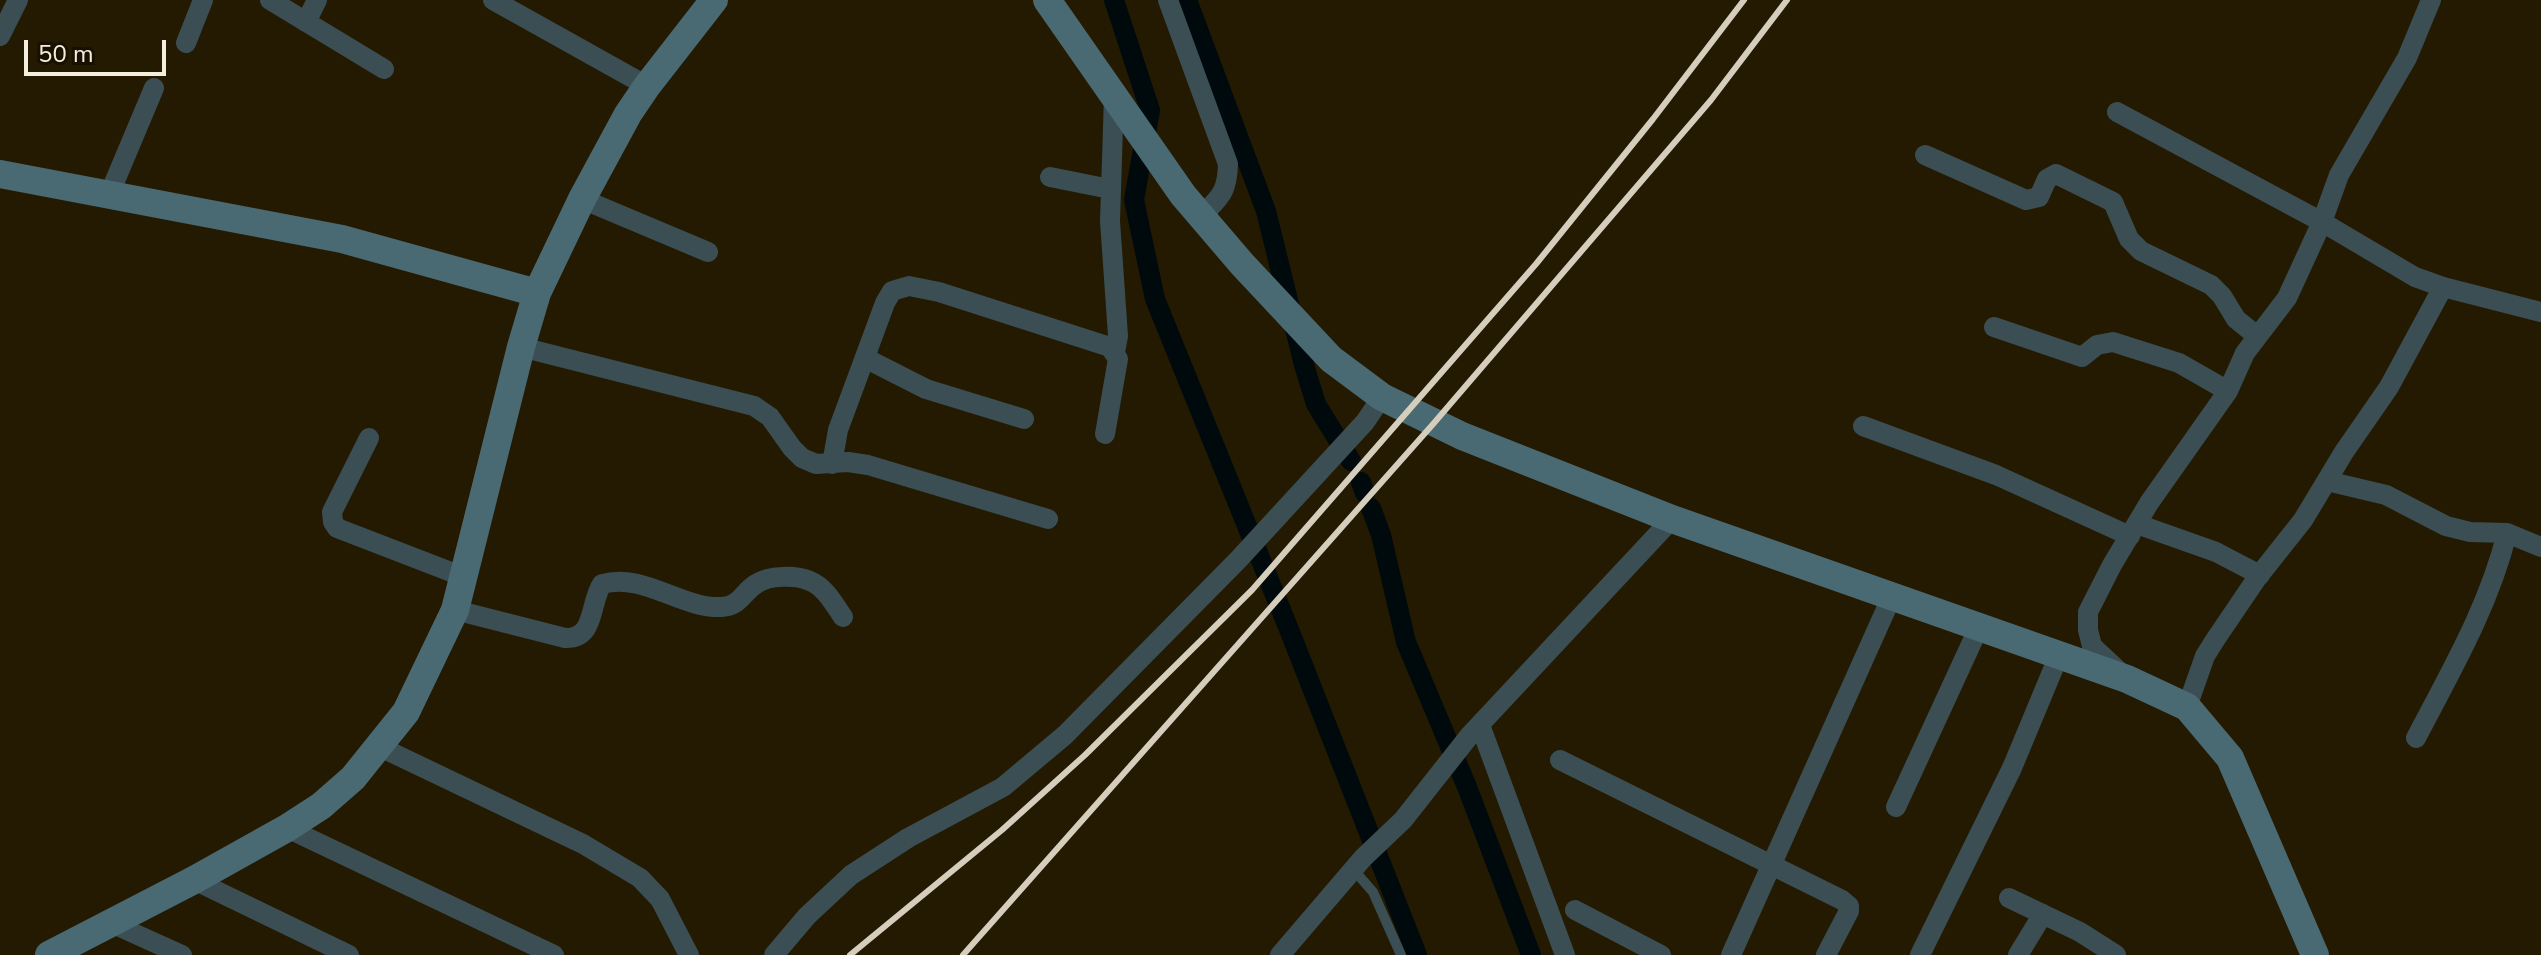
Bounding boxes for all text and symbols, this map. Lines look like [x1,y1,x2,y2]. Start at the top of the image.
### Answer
scale bar [28,24,170,74]
text: 50 m [38,38,94,70]

